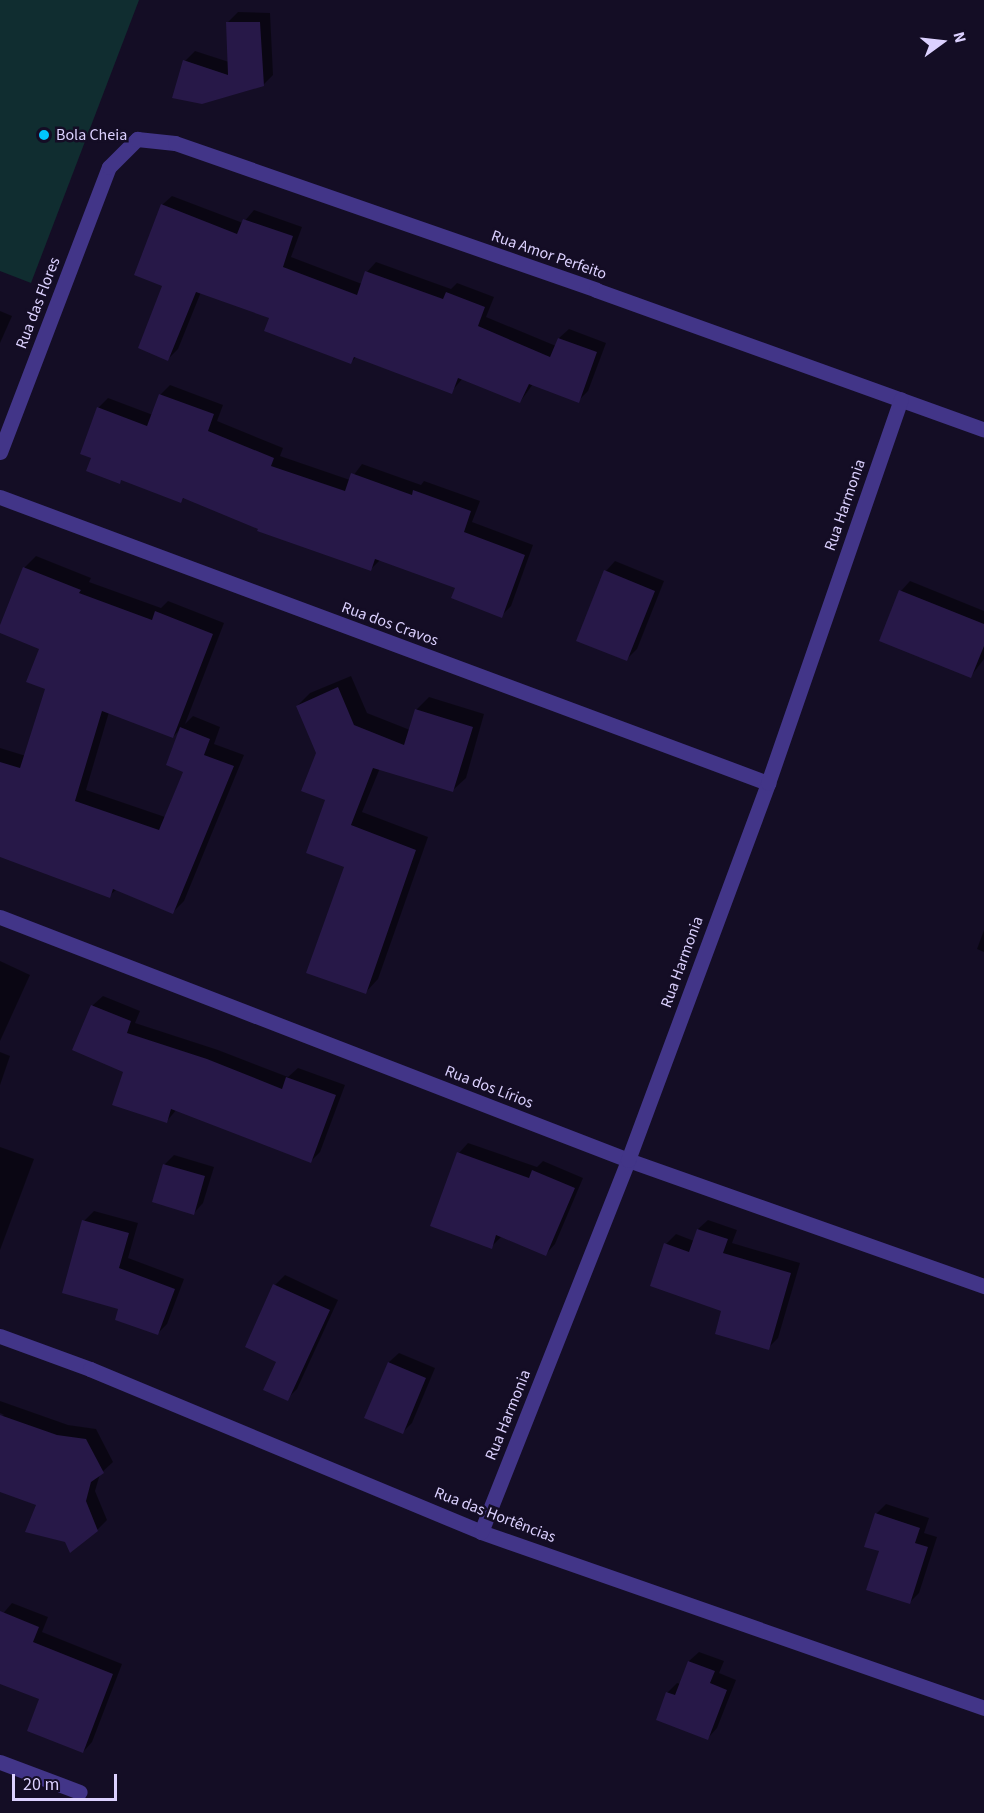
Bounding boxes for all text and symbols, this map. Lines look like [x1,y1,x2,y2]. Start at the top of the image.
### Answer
north arrow [912,12,972,72]
text: N [947,29,971,45]
place label: Bola Cheia [56,125,127,145]
marker: Bola Cheia [37,128,51,142]
street label: Rua Amor Perfeito [489,226,609,284]
street label: Rua das Flores [12,254,64,352]
street label: Rua Harmonia [820,457,870,553]
street label: Rua dos Cravos [339,598,441,650]
street label: Rua Harmonia [657,914,707,1010]
street label: Rua dos Lírios [442,1061,536,1113]
street label: Rua Harmonia [481,1367,535,1463]
street label: Rua das Hortências [432,1483,558,1547]
scale bar [15,1762,120,1800]
text: 20 m [23,1772,59,1797]

